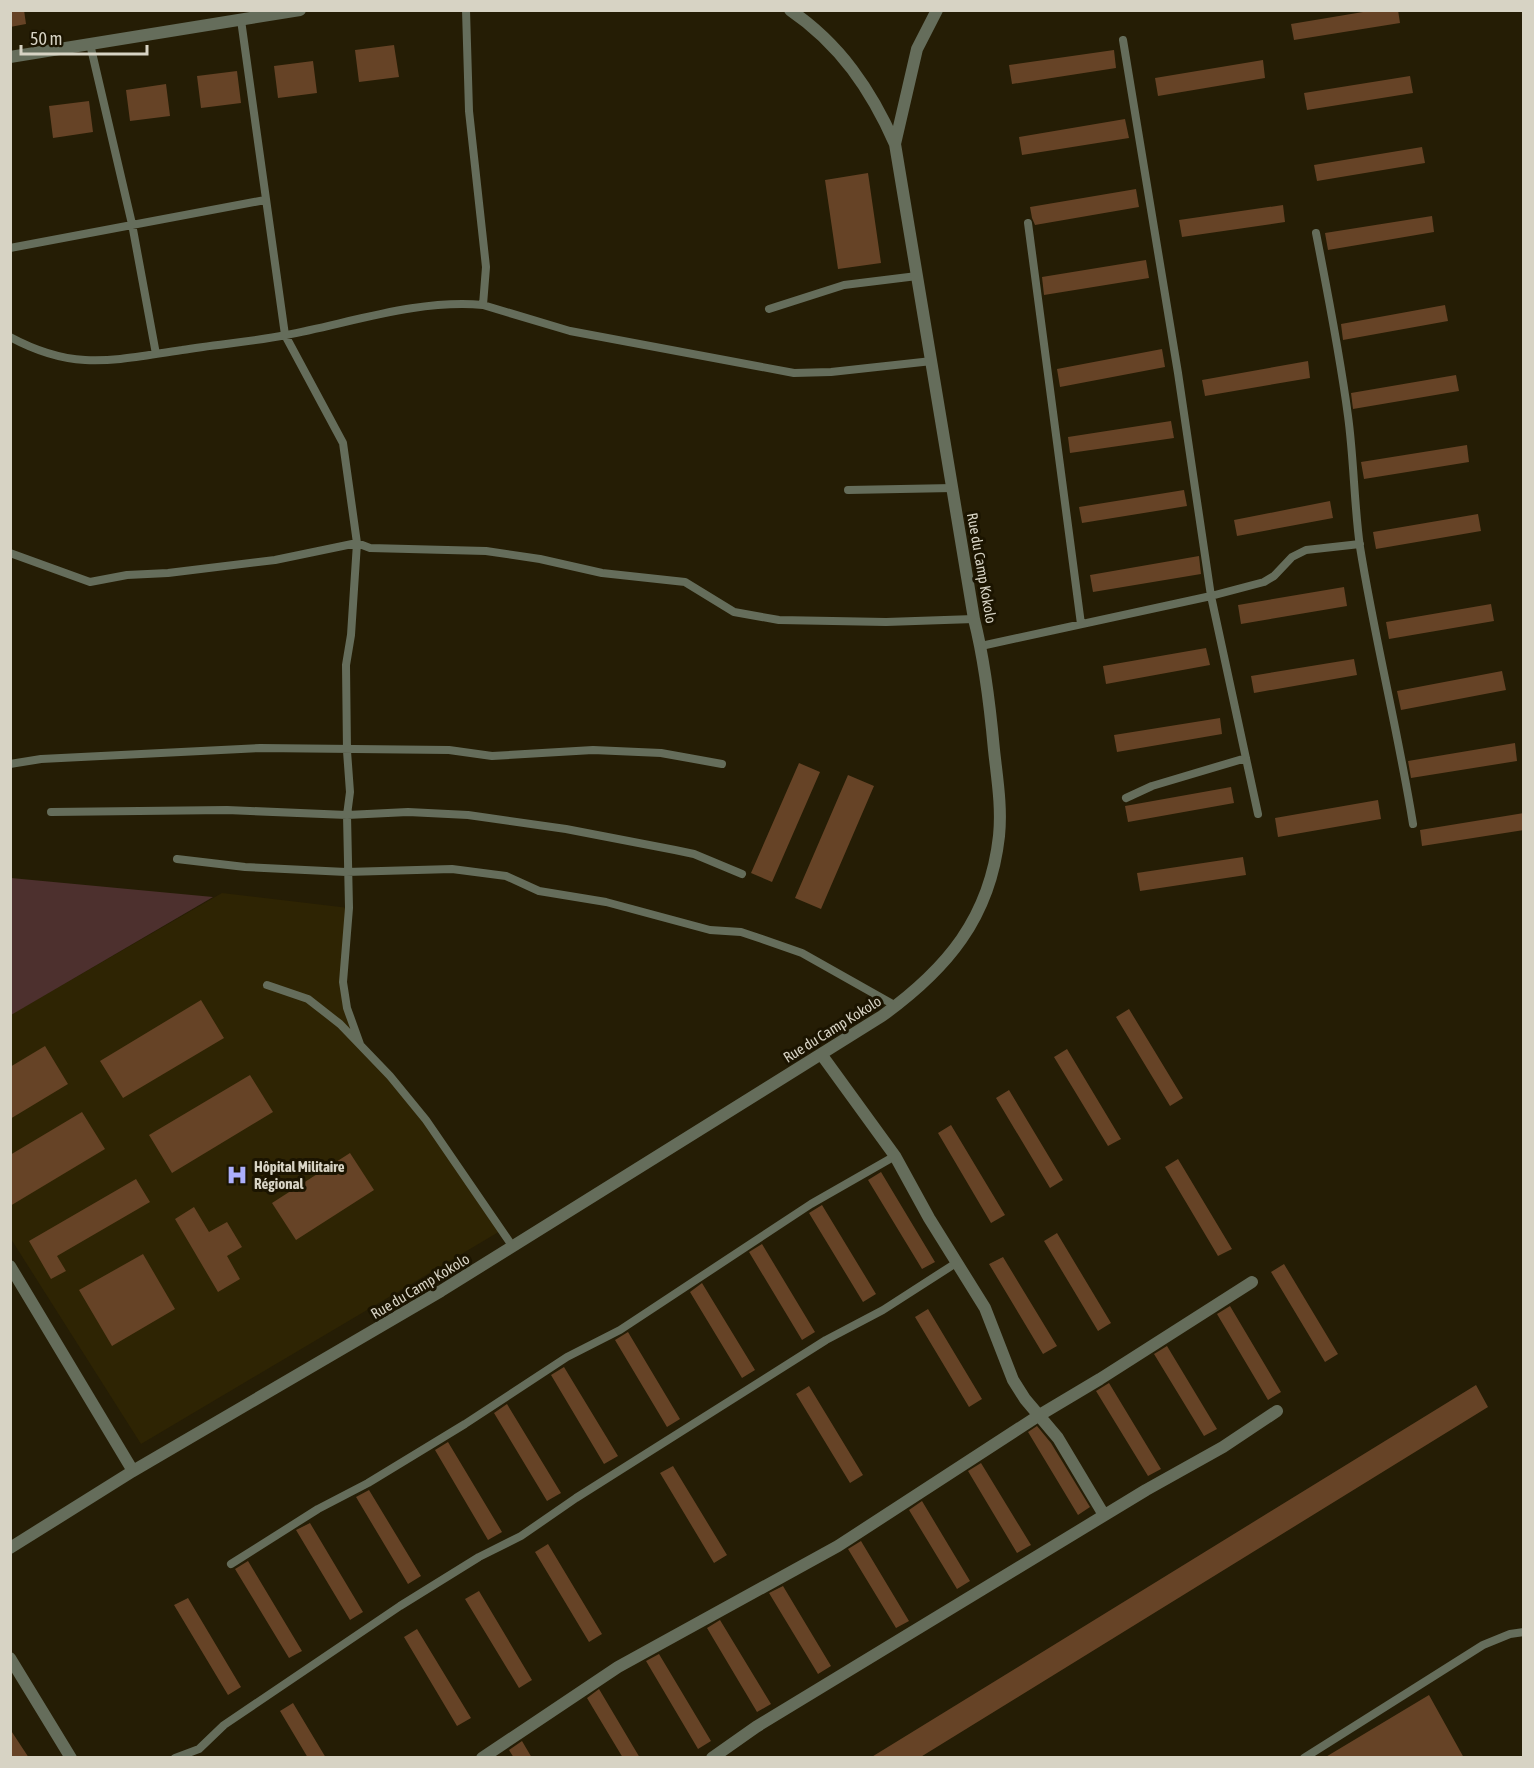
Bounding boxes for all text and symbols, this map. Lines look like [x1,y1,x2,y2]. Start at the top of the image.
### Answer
scale bar [21,18,147,56]
text: 50 m [30,28,62,49]
street label: Rue du Camp Kokolo [964,511,1000,625]
street label: Rue du Camp Kokolo [780,992,884,1066]
place label: Hôpital Militaire Régional [254,1158,345,1192]
hospital icon: Hôpital Militaire Régional [225,1163,249,1187]
street label: Rue du Camp Kokolo [368,1250,472,1322]

